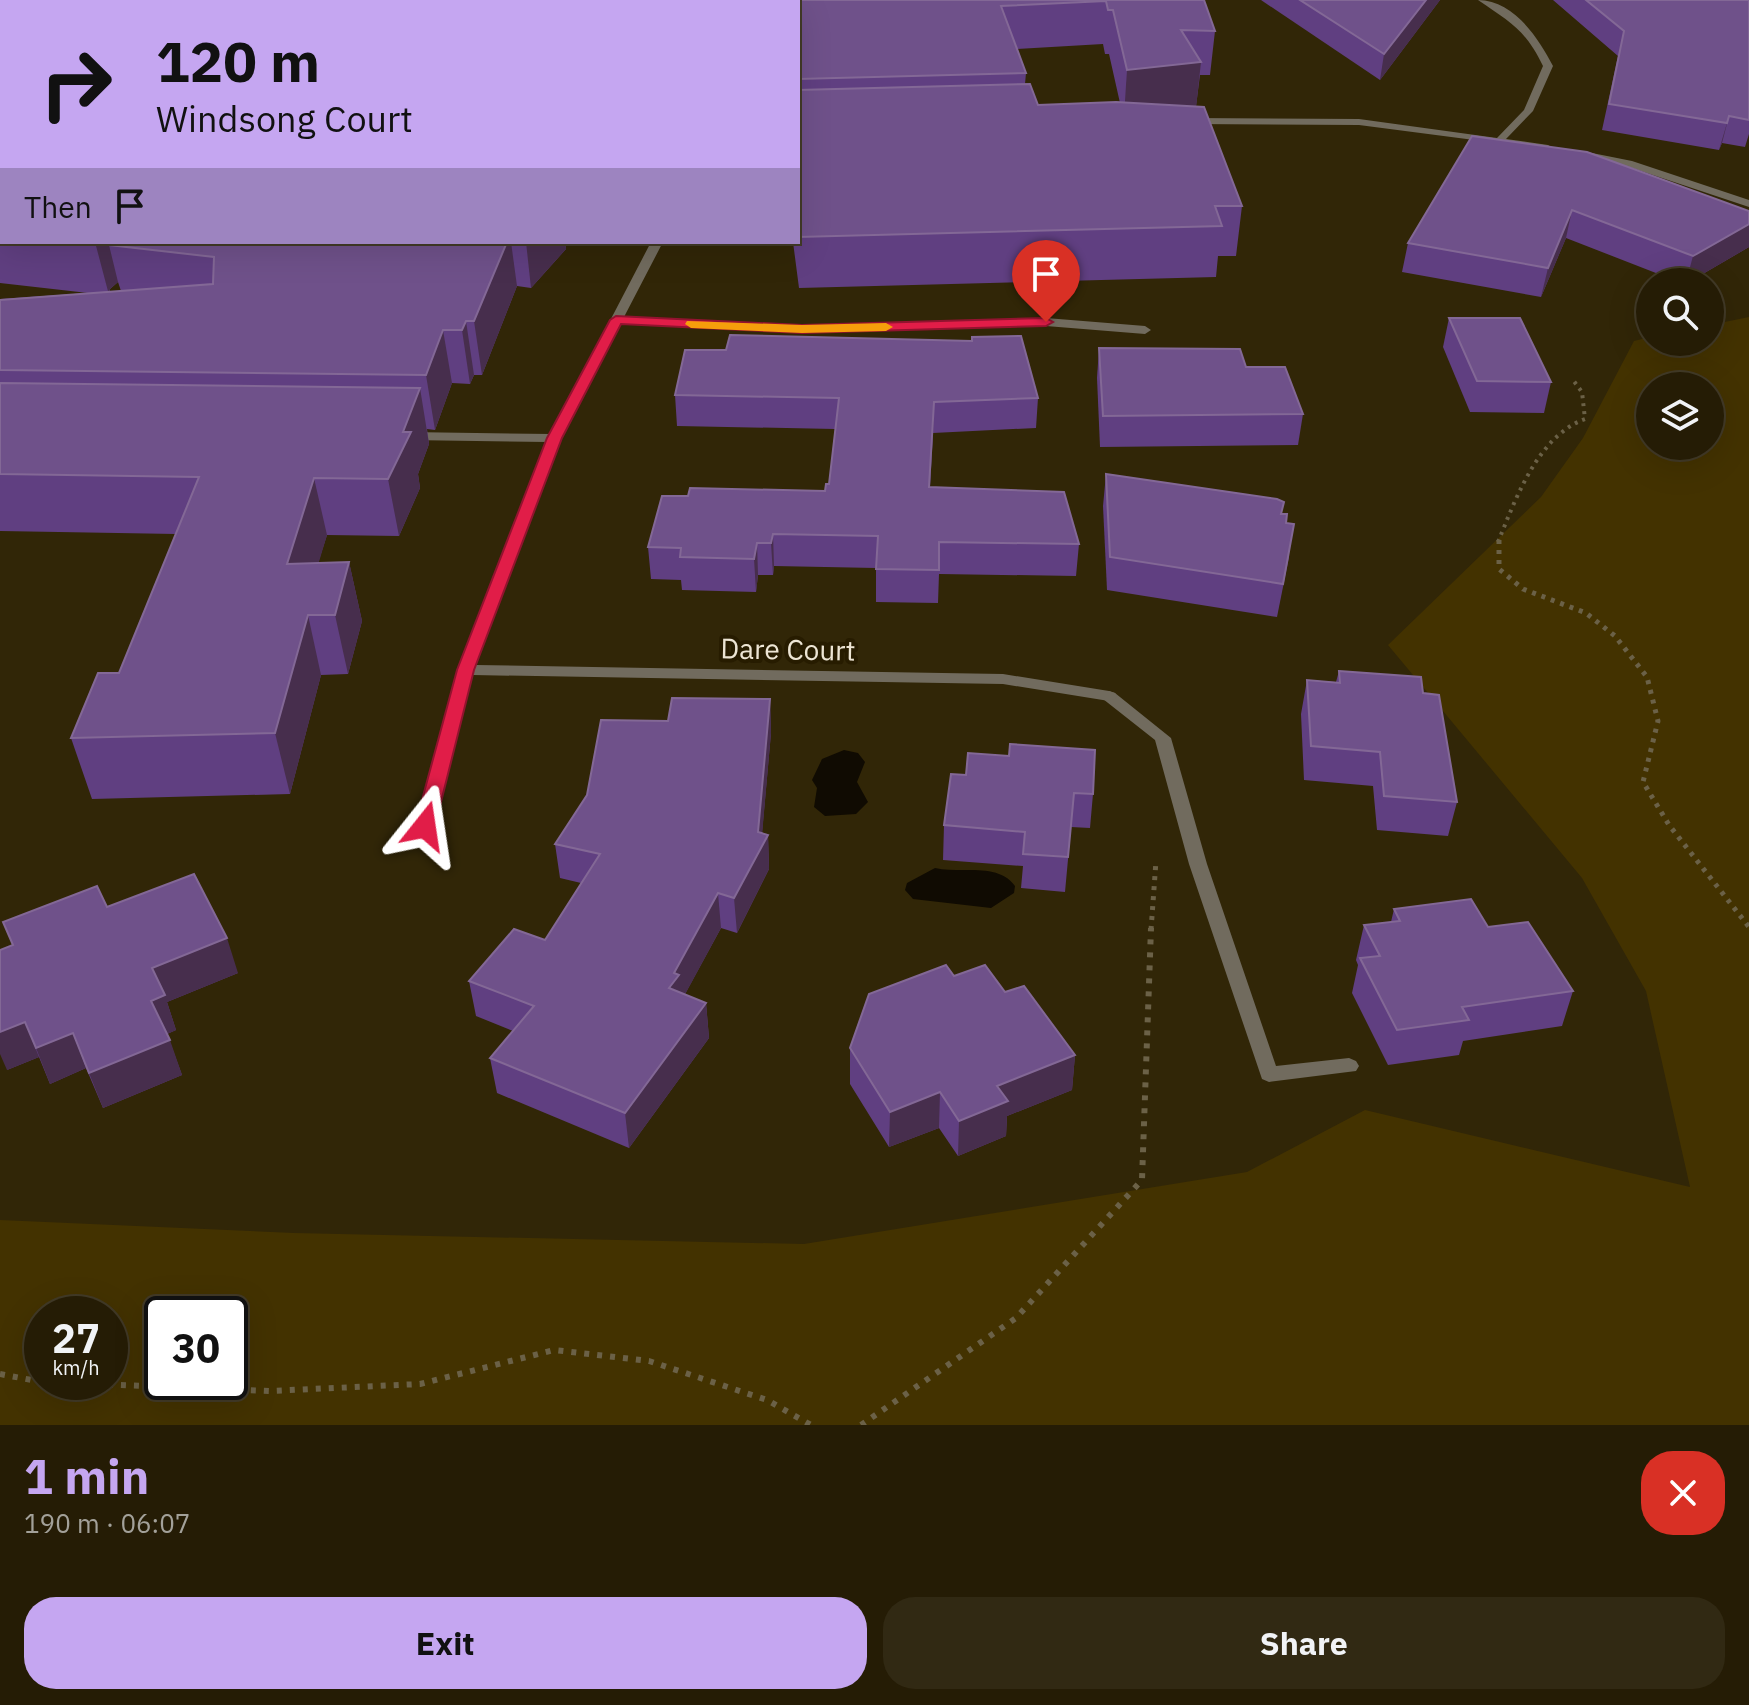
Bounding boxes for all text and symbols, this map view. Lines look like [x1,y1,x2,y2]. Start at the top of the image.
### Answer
text: 120 m [156,25,320,97]
icon: right [24,32,128,136]
text: Windsong Court [156,95,413,142]
icon: arrive [108,184,152,228]
text: Then [24,187,92,226]
pin [1012,240,1080,322]
icon: arrive [1024,252,1068,296]
map controls [1636,268,1724,460]
button: search [1636,268,1724,356]
button: layers [1636,372,1724,460]
street label: Dare Court [720,629,856,669]
position arrow [383,784,467,868]
speed limit sign: 30 [144,1296,248,1400]
text: 27 [52,1312,100,1364]
text: km/h [52,1354,100,1381]
text: 1 min [24,1445,149,1507]
button: close [1641,1451,1725,1535]
text: 190 m · 06:07 [24,1506,190,1540]
button: Exit [24,1597,867,1689]
button: Share [883,1597,1725,1689]

